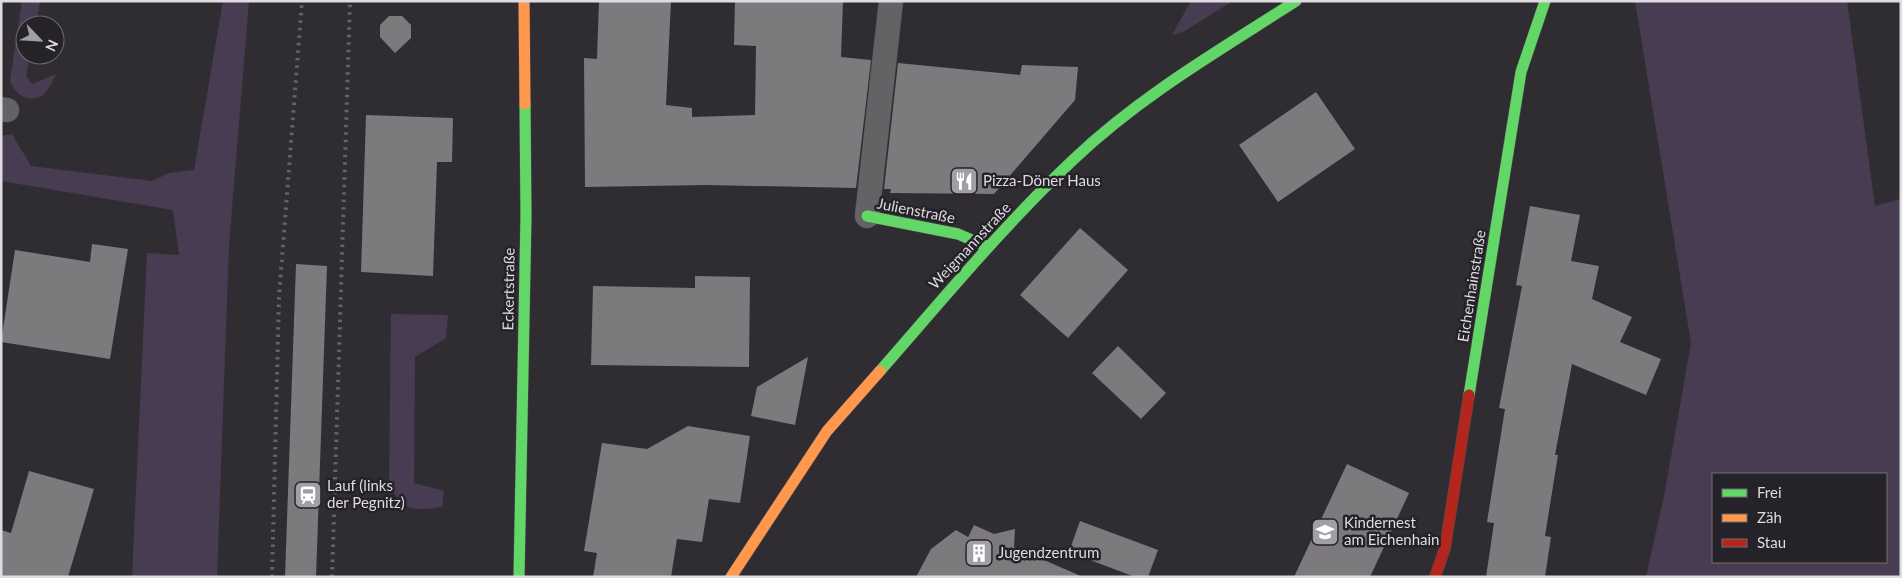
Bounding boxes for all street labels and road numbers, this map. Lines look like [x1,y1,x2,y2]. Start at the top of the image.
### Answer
street label: Julienstraße [876,194,957,226]
street label: Weigmannstraße [925,198,1014,292]
street label: Eichenhainstraße [1453,228,1489,343]
street label: Eckertstraße [498,247,518,330]

